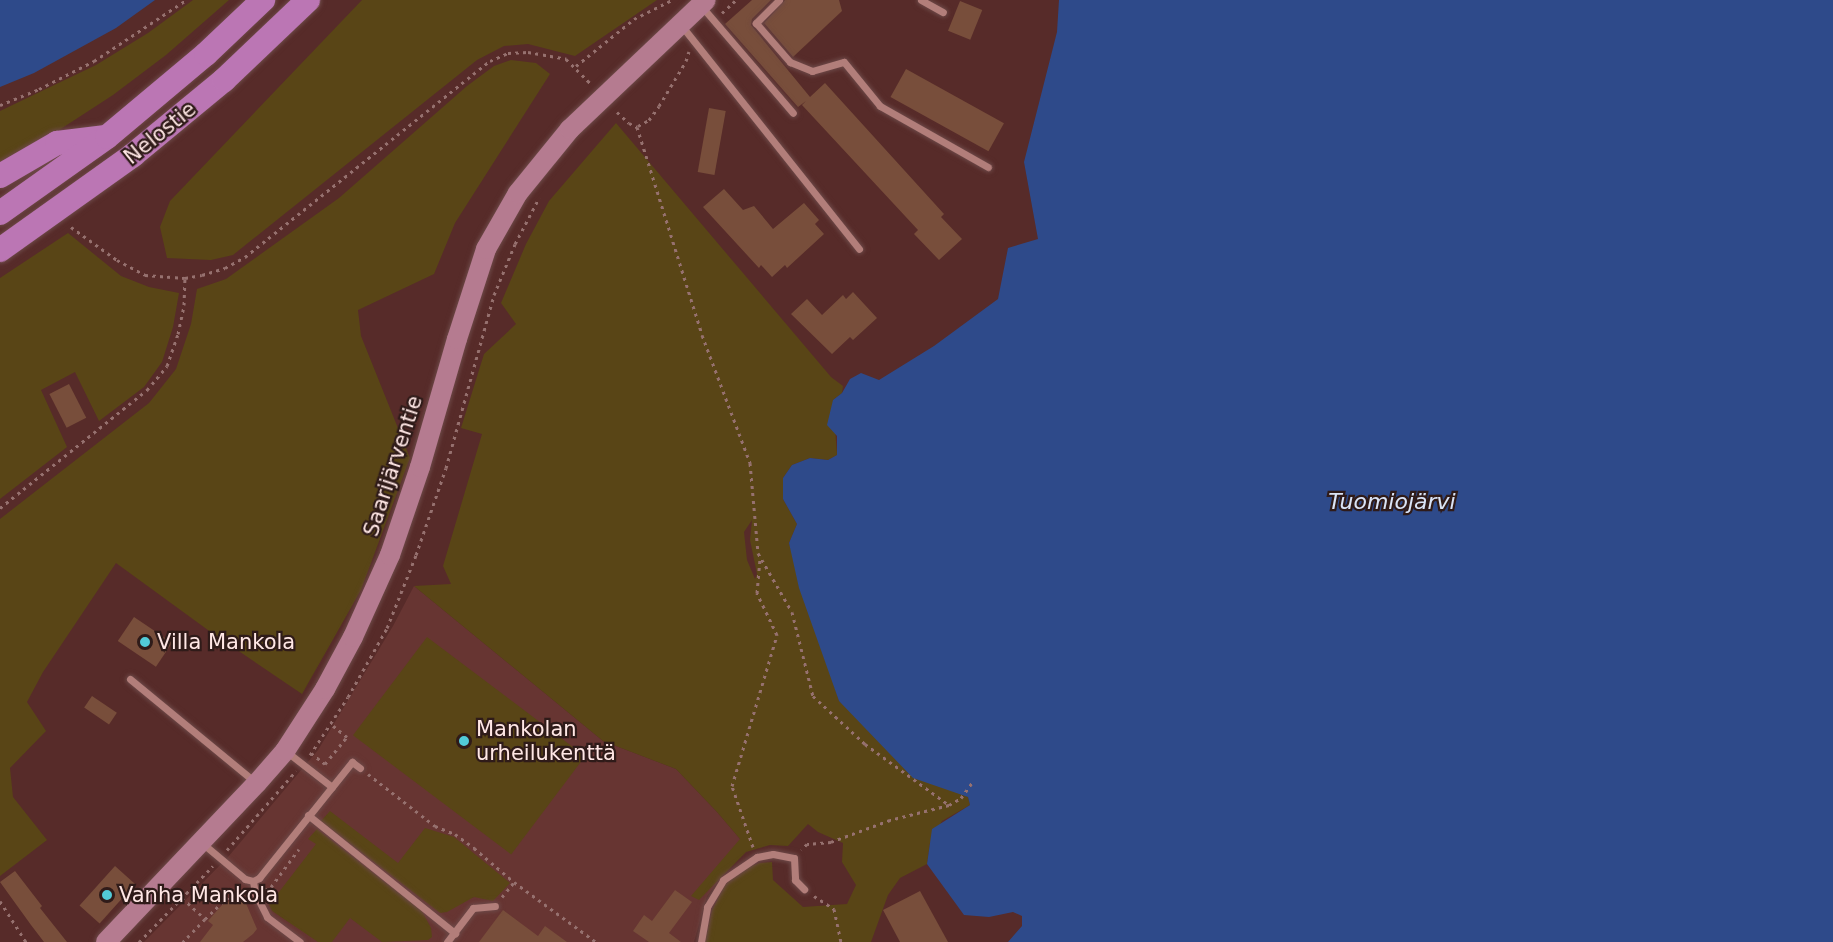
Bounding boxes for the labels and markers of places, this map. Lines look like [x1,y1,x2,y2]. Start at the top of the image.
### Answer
place label: Villa Mankola [157,629,295,655]
marker: Villa Mankola [138,635,152,649]
place label: Mankolan urheilukenttä [476,716,616,766]
marker: Mankolan urheilukenttä [457,734,471,748]
place label: Vanha Mankola [119,882,278,908]
marker: Vanha Mankola [100,888,114,902]

